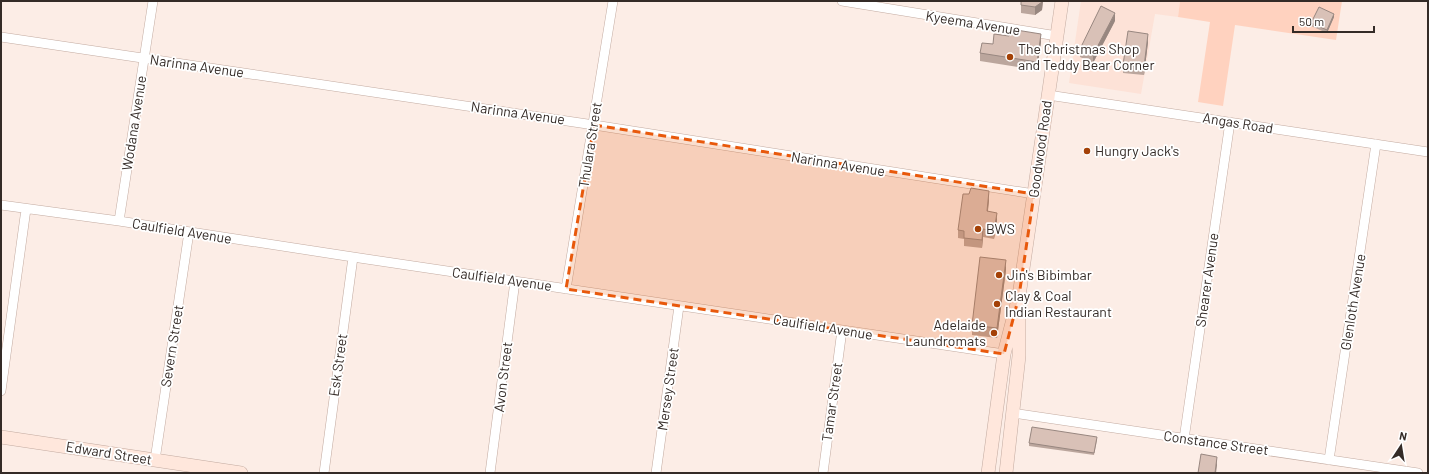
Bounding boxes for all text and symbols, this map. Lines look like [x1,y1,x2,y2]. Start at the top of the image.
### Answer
street label: Kyeema Avenue [925,7,1022,38]
scale bar [1293,8,1374,34]
text: 50 m [1299,14,1324,28]
place label: The Christmas Shop and Teddy Bear Corner [1018,40,1154,73]
street label: Narinna Avenue [149,50,245,81]
marker: The Christmas Shop and Teddy Bear Corner [1005,52,1015,62]
street label: Wodana Avenue [118,74,149,172]
street label: Narinna Avenue [470,97,566,128]
street label: Goodwood Road [1024,99,1055,199]
street label: Thulara Street [574,101,605,189]
street label: Angas Road [1202,109,1275,136]
place label: Hungry Jack's [1095,142,1179,159]
marker: Hungry Jack's [1082,146,1092,156]
street label: Narinna Avenue [790,148,886,179]
street label: Caulfield Avenue [131,214,233,247]
place label: BWS [986,220,1015,237]
marker: BWS [973,224,983,234]
street label: Shearer Avenue [1191,232,1222,328]
street label: Glenloth Avenue [1336,252,1369,351]
street label: Caulfield Avenue [451,263,553,294]
place label: Jin's Bibimbar [1007,266,1092,283]
marker: Jin's Bibimbar [994,270,1004,280]
place label: Clay & Coal Indian Restaurant [1005,287,1112,320]
marker: Clay & Coal Indian Restaurant [992,299,1002,309]
street label: Severn Street [157,304,186,388]
street label: Caulfield Avenue [772,310,874,343]
place label: Adelaide Laundromats [905,316,986,349]
marker: Adelaide Laundromats [989,328,999,338]
street label: Esk Street [325,332,350,397]
street label: Avon Street [490,341,515,413]
street label: Mersey Street [653,346,682,432]
street label: Tamar Street [818,361,845,443]
north arrow [1381,426,1421,466]
street label: Constance Street [1162,427,1270,458]
text: N [1398,429,1408,443]
street label: Edward Street [65,437,153,468]

